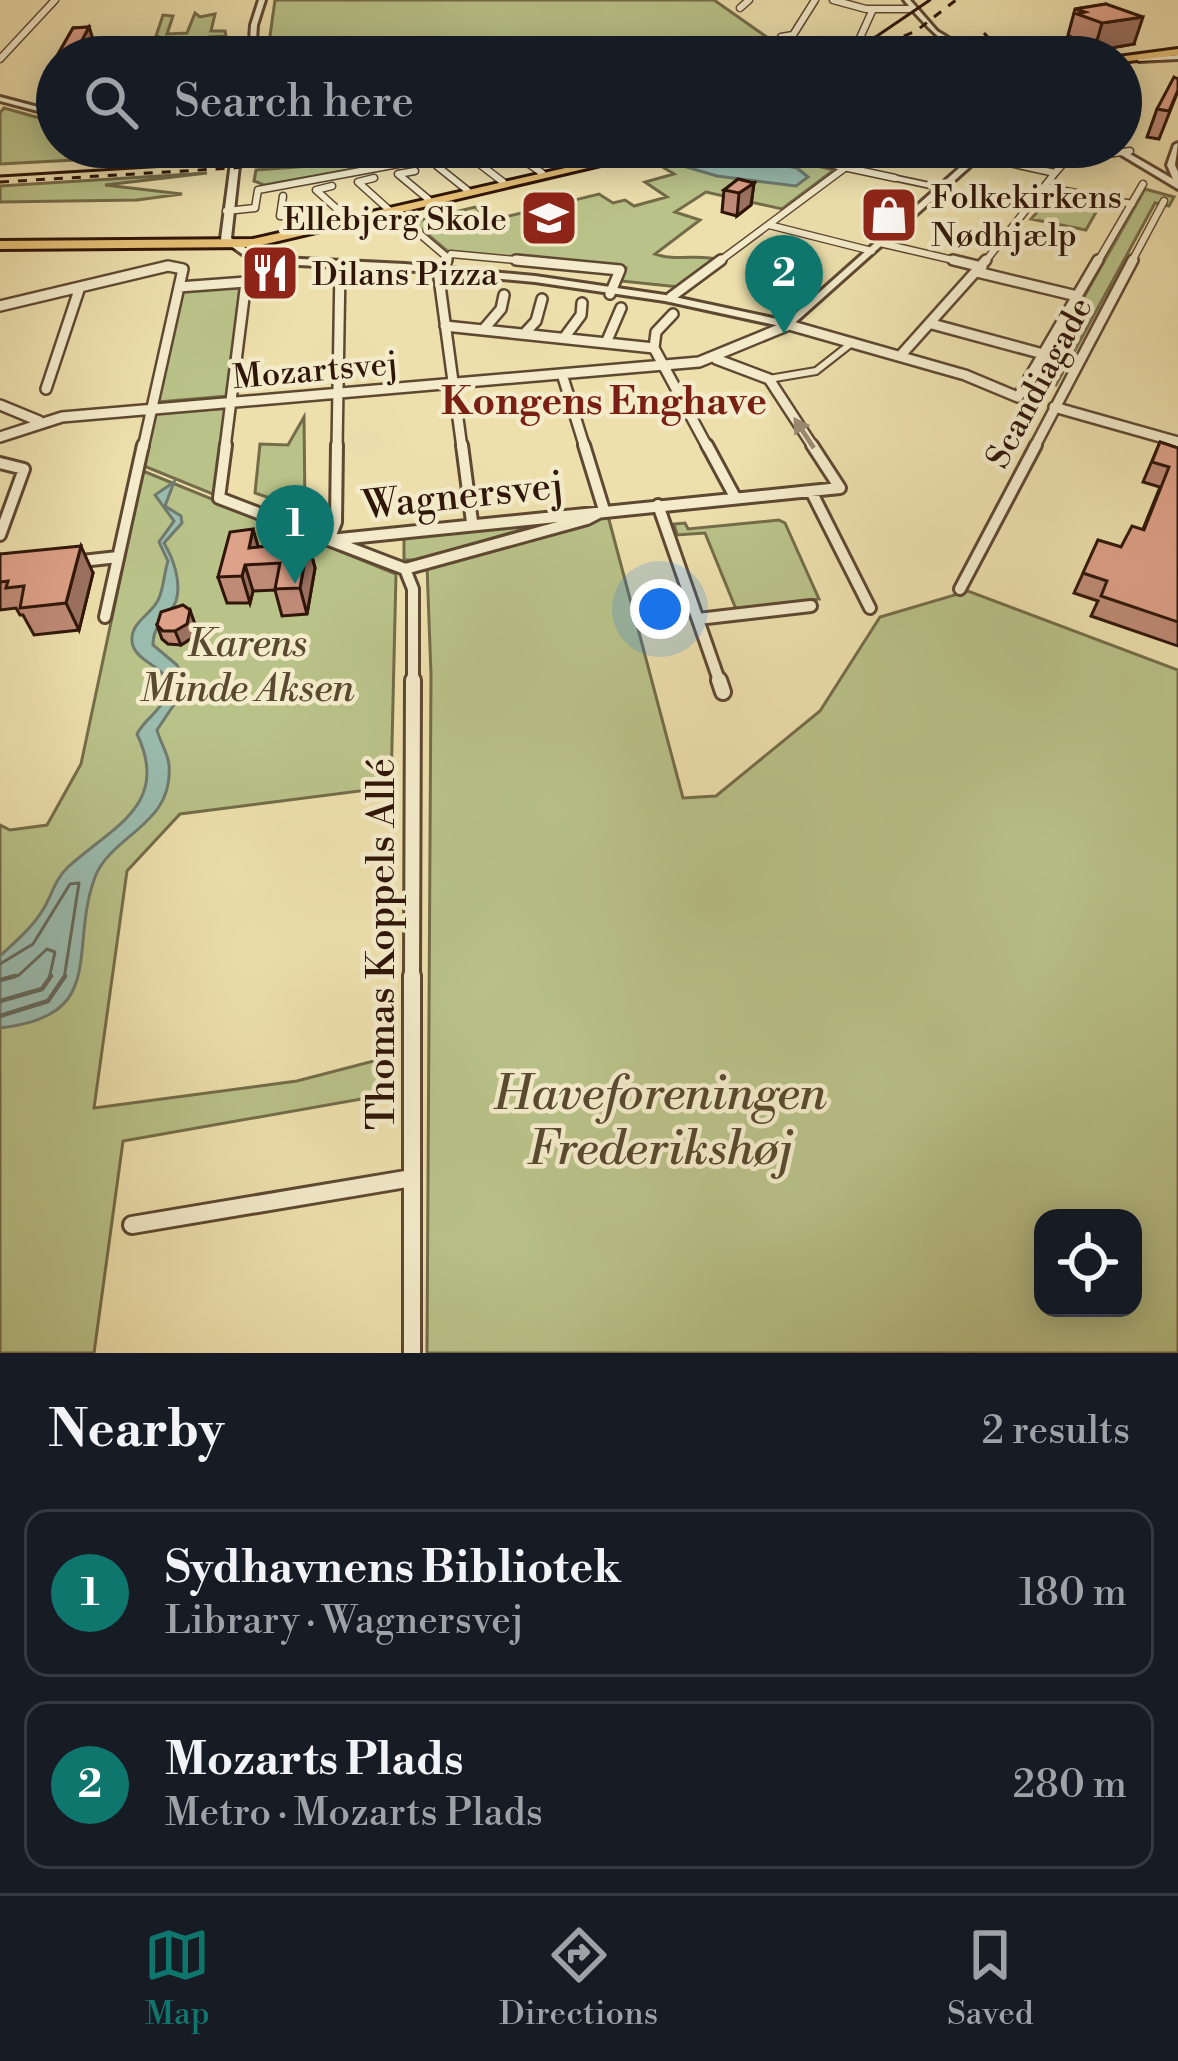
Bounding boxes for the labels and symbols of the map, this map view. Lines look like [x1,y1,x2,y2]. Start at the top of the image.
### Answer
place label: Folkekirkens Nødhjælp [931,178,1122,257]
shop icon: Folkekirkens Nødhjælp [858,184,920,246]
school or university icon: Ellebjerg Skole [518,187,580,249]
place label: Ellebjerg Skole [283,200,507,241]
pin: 2 [745,235,823,334]
restaurant icon: Dilans Pizza [239,242,301,304]
place label: Dilans Pizza [312,255,498,296]
street label: Scandiagade [978,291,1102,476]
street label: Mozartsvej [231,344,400,399]
district label: Kongens Enghave [441,378,767,427]
one-way arrow [794,417,816,449]
street label: Wagnersvej [358,462,566,532]
pin: 1 [256,485,334,584]
your location [630,579,690,639]
park label: Karens Minde Aksen [140,620,355,714]
street label: Thomas Koppels Allé [358,758,407,1130]
park label: Haveforeningen Frederikshøj [492,1065,828,1180]

